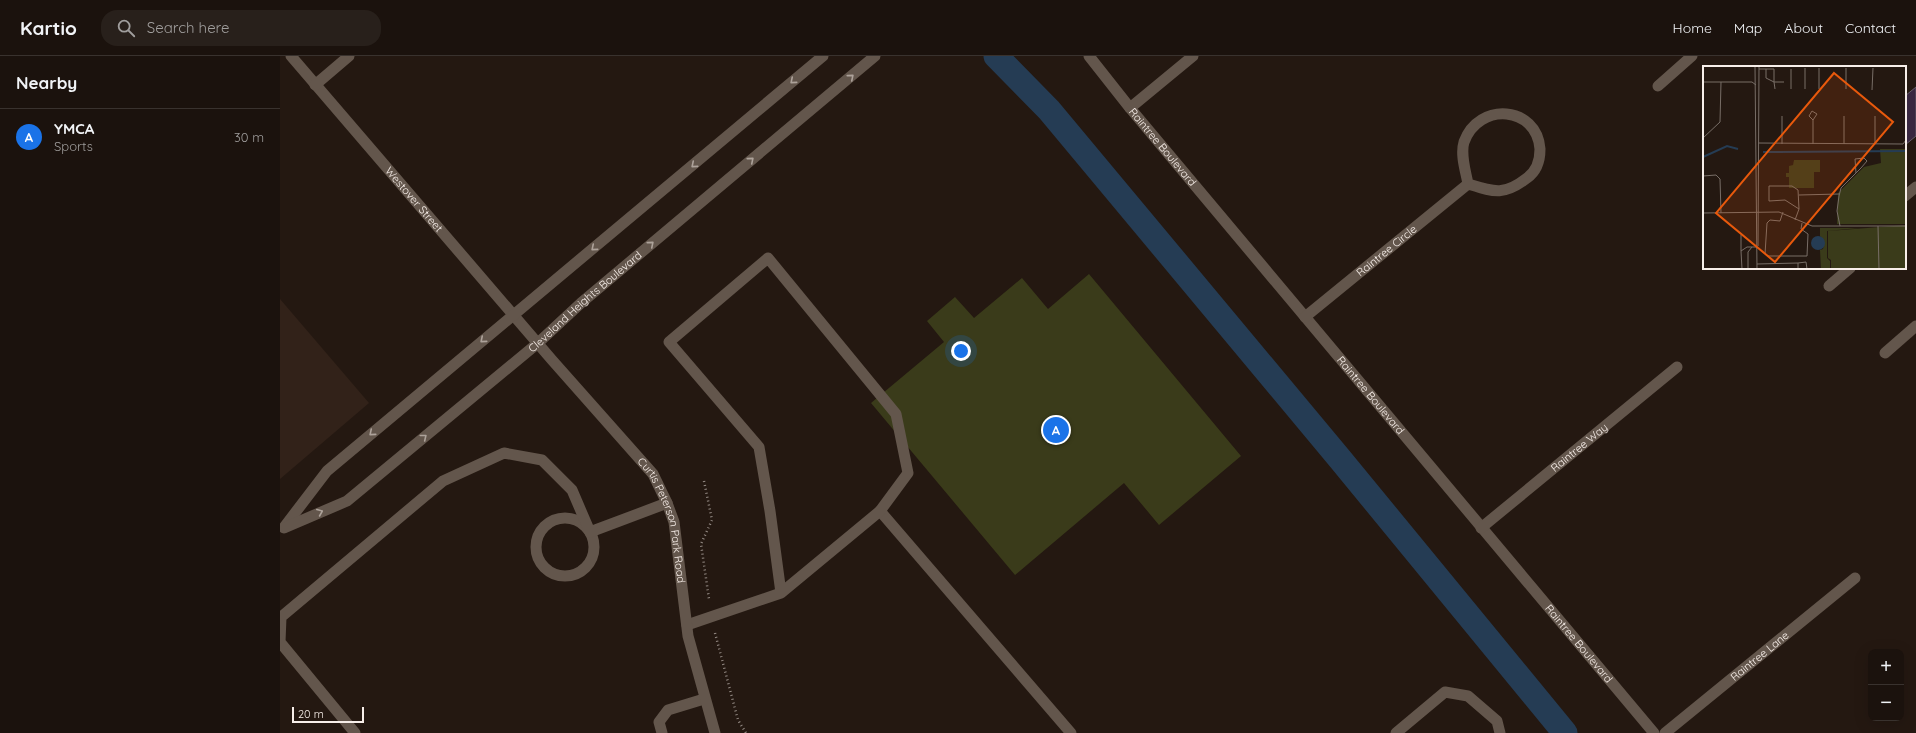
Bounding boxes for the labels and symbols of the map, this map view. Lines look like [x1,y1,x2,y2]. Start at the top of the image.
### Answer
inset map [1703,66,1906,269]
one-way arrow [846,74,853,81]
one-way arrow [791,77,798,84]
street label: Raintree Boulevard [1126,105,1199,189]
one-way arrow [746,158,754,165]
one-way arrow [691,160,698,167]
street label: Westover Street [382,164,446,235]
street label: Raintree Circle [1353,222,1419,279]
one-way arrow [647,241,654,248]
one-way arrow [591,243,598,250]
street label: Cleveland Heights Boulevard [525,248,645,355]
one-way arrow [480,335,488,342]
your location [951,341,971,361]
street label: Raintree Boulevard [1334,353,1408,437]
pin: A [1043,415,1069,445]
street label: Raintree Way [1548,420,1610,475]
one-way arrow [369,429,376,436]
one-way arrow [420,435,427,442]
street label: Curtis Peterson Park Road [635,455,688,584]
one-way arrow [316,509,323,517]
street label: Raintree Boulevard [1542,602,1616,685]
street label: Raintree Lane [1728,628,1792,684]
scale bar [292,705,364,724]

